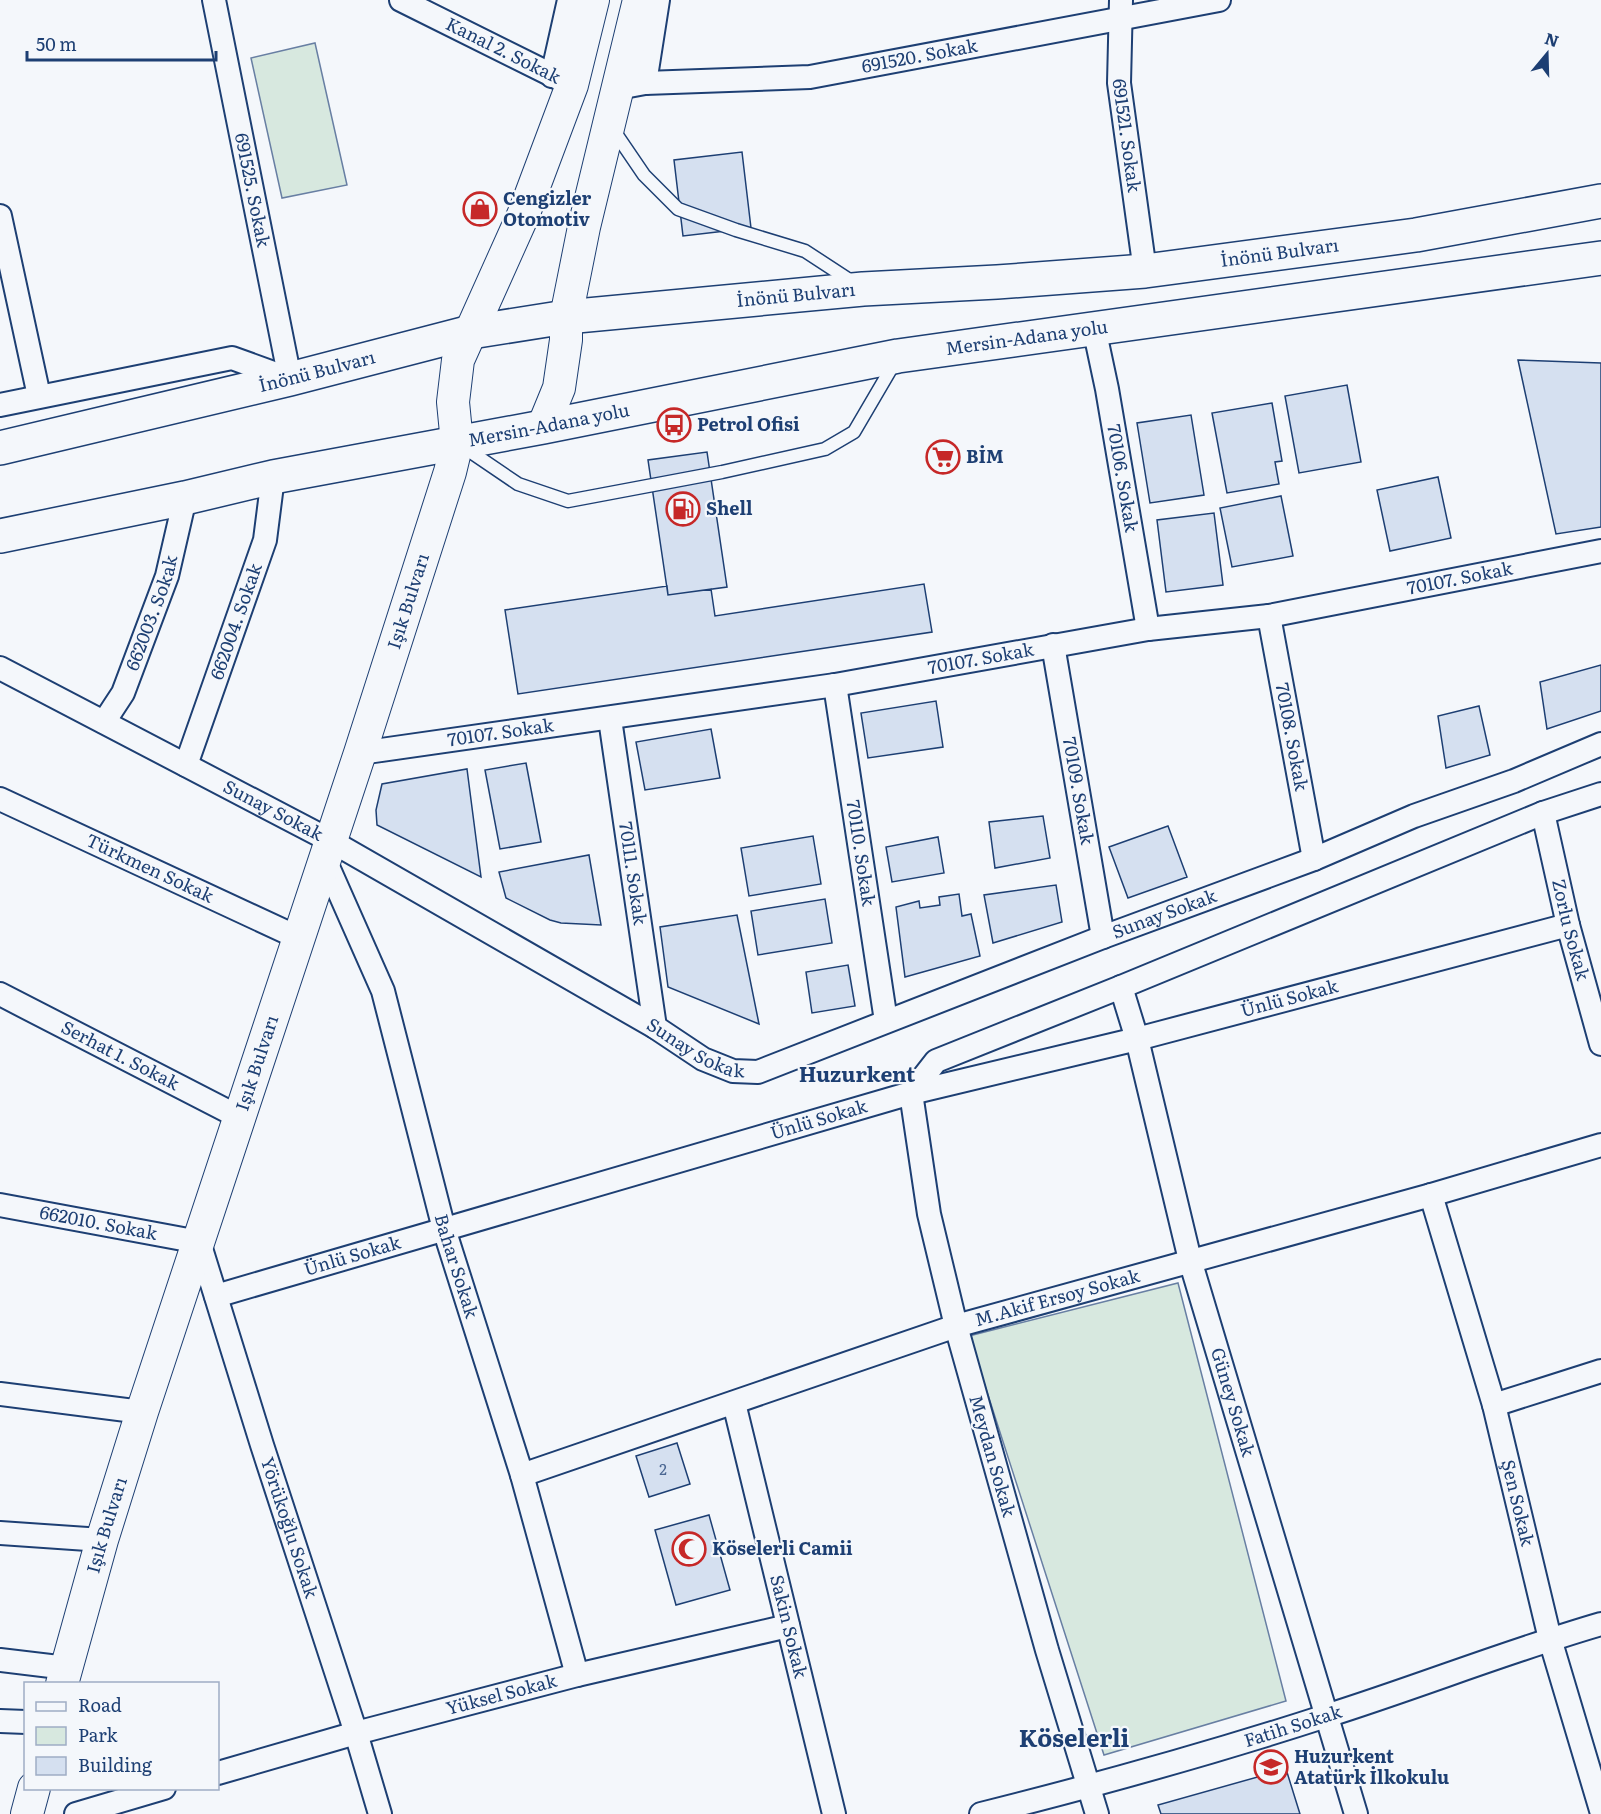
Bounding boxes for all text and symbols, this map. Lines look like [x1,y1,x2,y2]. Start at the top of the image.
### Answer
street label: Kanal 2. Sokak [442,9,567,90]
scale bar [27,24,216,62]
north arrow [1517,24,1577,84]
text: N [1542,25,1562,52]
text: 50 m [36,30,77,57]
street label: 691520. Sokak [859,31,980,79]
street label: 691521. Sokak [1107,77,1149,195]
street label: 691525. Sokak [229,130,278,250]
place label: Cengizler Otomotiv [503,184,592,232]
shop icon: Cengizler Otomotiv [462,191,498,227]
street label: İnönü Bulvarı [1219,230,1340,273]
street label: İnönü Bulvarı [735,275,856,313]
street label: Mersin-Adana yolu [944,312,1109,361]
street label: İnönü Bulvarı [256,342,378,398]
street label: Mersin-Adana yolu [466,395,632,453]
bus stop icon: Petrol Ofisi [656,407,692,443]
place label: Petrol Ofisi [697,410,800,437]
street label: 70106. Sokak [1101,422,1146,535]
supermarket icon: BİM [925,439,961,475]
place label: BİM [966,442,1004,469]
fuel station icon: Shell [665,491,701,527]
place label: Shell [706,494,753,521]
street label: Işık Bulvarı [379,549,435,652]
street label: 662003. Sokak [118,551,184,674]
street label: 70107. Sokak [1405,553,1516,601]
street label: 662004. Sokak [202,558,268,683]
street label: 70107. Sokak [926,635,1037,680]
street label: 70108. Sokak [1270,680,1316,794]
street label: 70107. Sokak [446,710,556,752]
street label: 70109. Sokak [1057,735,1102,848]
street label: Sunay Sokak [219,772,329,847]
street label: 70110. Sokak [841,798,884,909]
street label: 70111. Sokak [613,820,655,927]
street label: Türkmen Sokak [82,826,220,909]
street label: Zorlu Sokak [1546,876,1598,984]
street label: Sunay Sokak [1108,881,1221,945]
street label: Ünlü Sokak [1237,971,1342,1023]
street label: Sunay Sokak [642,1010,746,1083]
street label: Işık Bulvarı [228,1011,284,1114]
street label: Serhat 1. Sokak [57,1013,185,1097]
district label: Huzurkent [799,1057,916,1088]
street label: Ünlü Sokak [767,1091,871,1145]
street label: 662010. Sokak [38,1198,161,1246]
street label: Bahar Sokak [429,1211,487,1322]
street label: Ünlü Sokak [300,1228,404,1282]
street label: M.Akif Ersoy Sokak [971,1261,1143,1332]
street label: Güney Sokak [1205,1344,1263,1460]
street label: Meydan Sokak [963,1392,1024,1521]
street label: Yörükoğlu Sokak [255,1453,326,1602]
house number: 2 [659,1457,667,1480]
street label: Şen Sokak [1496,1457,1543,1550]
street label: Işık Bulvarı [78,1473,133,1576]
mosque icon: Köselerli Camii [671,1531,707,1567]
place label: Köselerli Camii [712,1534,853,1561]
street label: Sakin Sokak [764,1572,816,1682]
street label: Yüksel Sokak [443,1666,560,1721]
legend [24,1682,219,1790]
text: Road [78,1691,122,1718]
street label: Fatih Sokak [1240,1697,1346,1753]
district label: Köselerli [1019,1719,1130,1754]
text: Park [78,1721,119,1748]
place label: Huzurkent Atatürk İlkokulu [1294,1742,1449,1790]
school or university icon: Huzurkent Atatürk İlkokulu [1253,1749,1289,1785]
text: Building [78,1751,153,1778]

